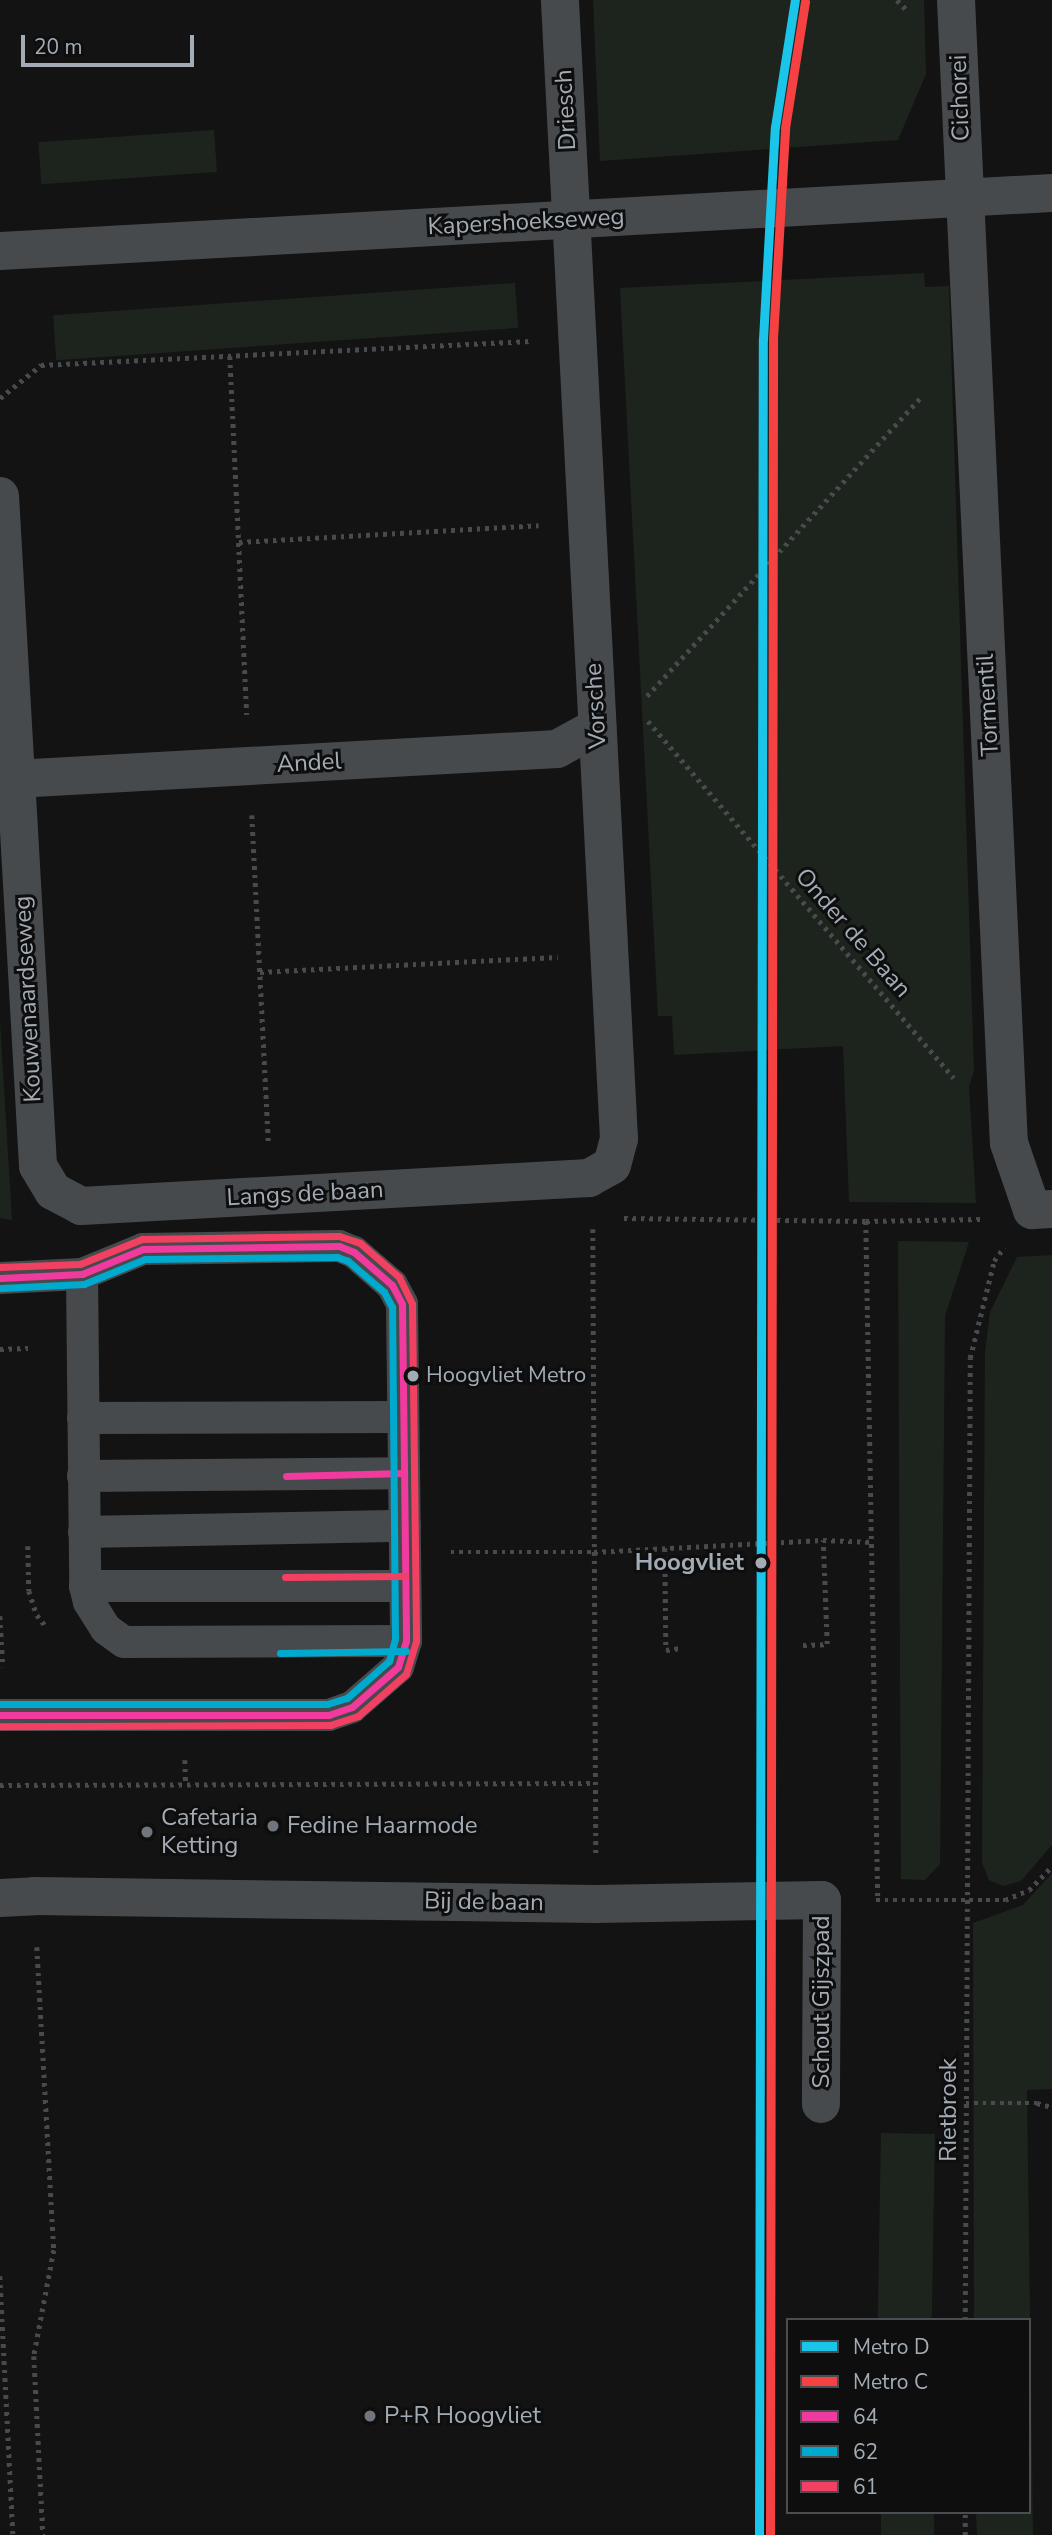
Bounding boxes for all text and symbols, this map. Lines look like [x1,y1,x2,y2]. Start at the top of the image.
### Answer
scale bar [24,21,198,65]
text: 20 m [34,33,83,61]
street label: Cichorei [944,54,976,142]
street label: Driesch [549,69,583,151]
street label: Kapershoekseweg [427,202,625,242]
street label: Tormentil [971,653,1005,757]
street label: Vorsche [579,662,613,750]
street label: Andel [276,747,342,779]
street label: Onder de Baan [789,863,917,1003]
street label: Kouwenaardseweg [8,895,48,1103]
street label: Langs de baan [226,1176,384,1212]
place label: Hoogvliet Metro [426,1363,586,1389]
marker: Hoogvliet Metro [406,1369,420,1383]
place label: Hoogvliet [635,1549,744,1577]
marker: Hoogvliet [750,1552,772,1574]
place label: Cafetaria Ketting [161,1804,258,1860]
place label: Fedine Haarmode [287,1812,478,1840]
marker: Fedine Haarmode [265,1818,281,1834]
marker: Cafetaria Ketting [139,1824,155,1840]
street label: Bij de baan [424,1887,544,1917]
street label: Schout Gijszpad [808,1916,836,2088]
street label: Rietbroek [935,2058,963,2162]
legend [786,2318,1031,2514]
text: Metro D [853,2333,930,2361]
text: Metro C [853,2368,928,2396]
place label: P+R Hoogvliet [384,2402,541,2430]
text: 64 [853,2403,878,2431]
marker: P+R Hoogvliet [362,2408,378,2424]
text: 62 [853,2438,878,2466]
text: 61 [853,2473,878,2501]

